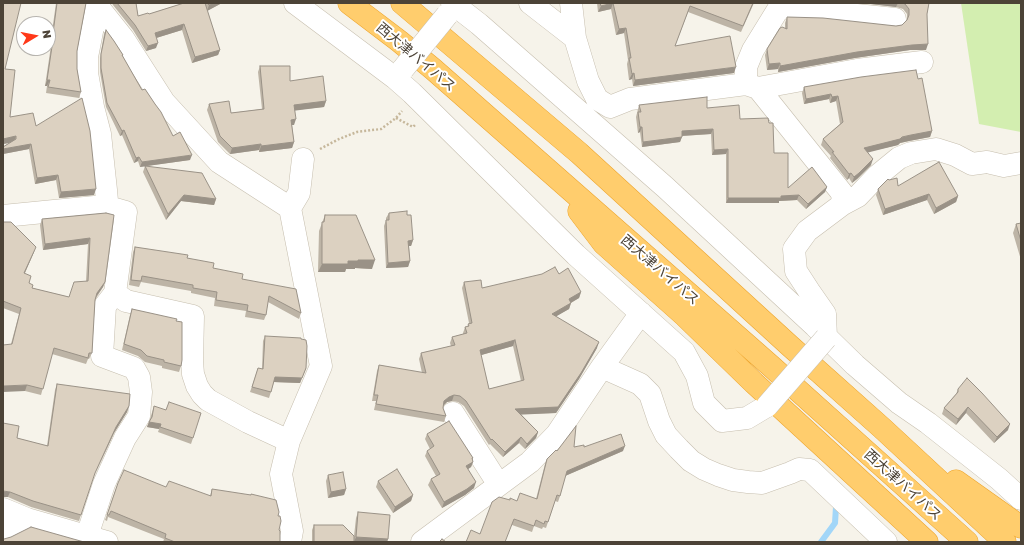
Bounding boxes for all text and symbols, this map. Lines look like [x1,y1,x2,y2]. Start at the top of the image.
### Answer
north arrow [16,16,56,56]
street label: 西大津バイパス [373,19,459,95]
text: N [40,29,54,39]
street label: 西大津バイパス [618,232,702,308]
street label: 西大津バイパス [861,446,945,524]

